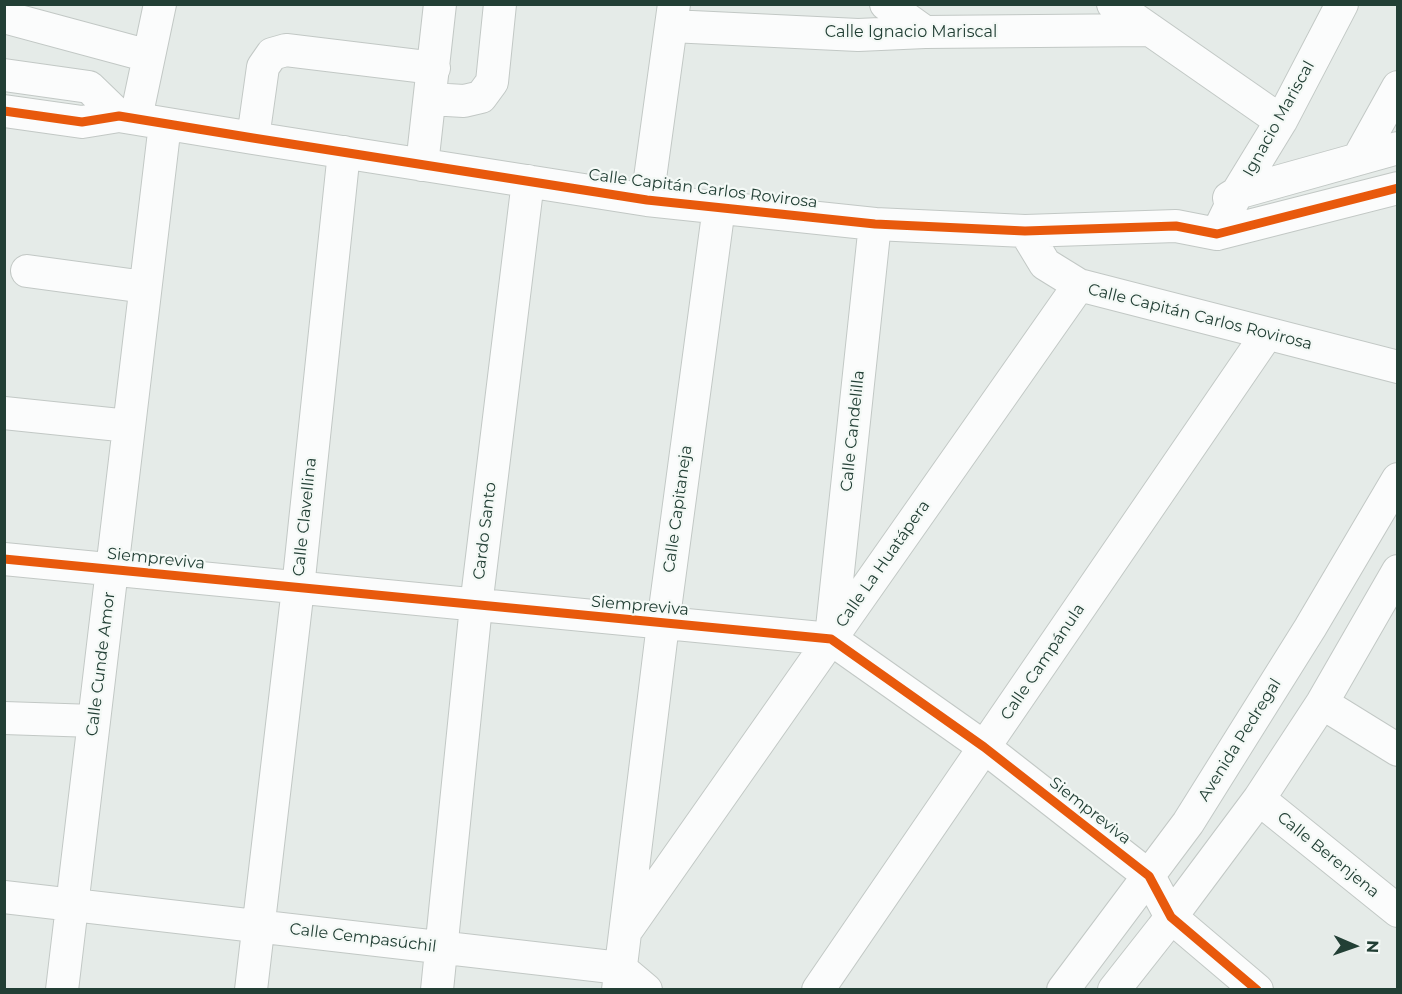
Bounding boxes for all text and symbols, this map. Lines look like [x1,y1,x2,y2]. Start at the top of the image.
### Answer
street label: Calle Ignacio Mariscal [825,22,997,42]
street label: Ignacio Mariscal [1239,58,1319,180]
street label: Calle Capitán Carlos Rovirosa [587,165,819,213]
street label: Calle Capitán Carlos Rovirosa [1086,280,1314,354]
street label: Calle Candelilla [837,369,869,493]
street label: Calle Capitaneja [660,444,696,574]
street label: Calle Clavellina [289,457,321,577]
street label: Cardo Santo [469,481,501,581]
street label: Calle La Huatápera [832,497,934,631]
street label: Siempreviva [106,544,206,574]
street label: Calle Cunde Amor [83,591,119,737]
street label: Siempreviva [590,592,690,620]
street label: Calle Campánula [997,600,1089,724]
street label: Avenida Pedregal [1194,675,1286,805]
street label: Siempreviva [1045,773,1135,849]
street label: Calle Berenjena [1273,808,1383,902]
north arrow [1324,916,1384,976]
street label: Calle Cempasúchil [288,919,438,957]
text: N [1363,940,1382,953]

